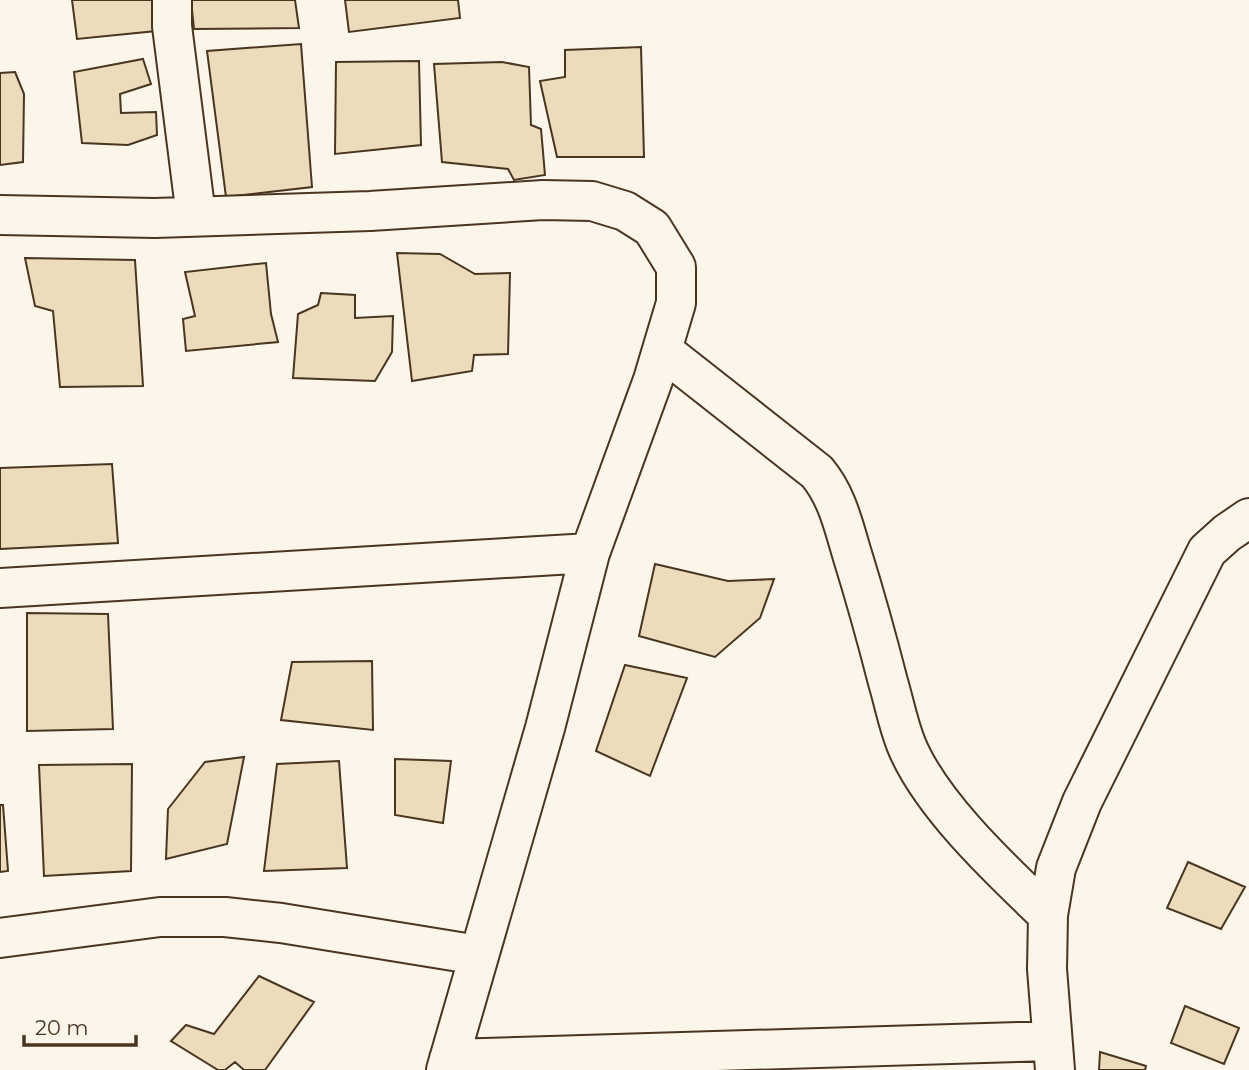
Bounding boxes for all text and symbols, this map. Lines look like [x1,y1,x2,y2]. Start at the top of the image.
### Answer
scale bar [24,1004,136,1048]
text: 20 m [35,1015,89,1040]

